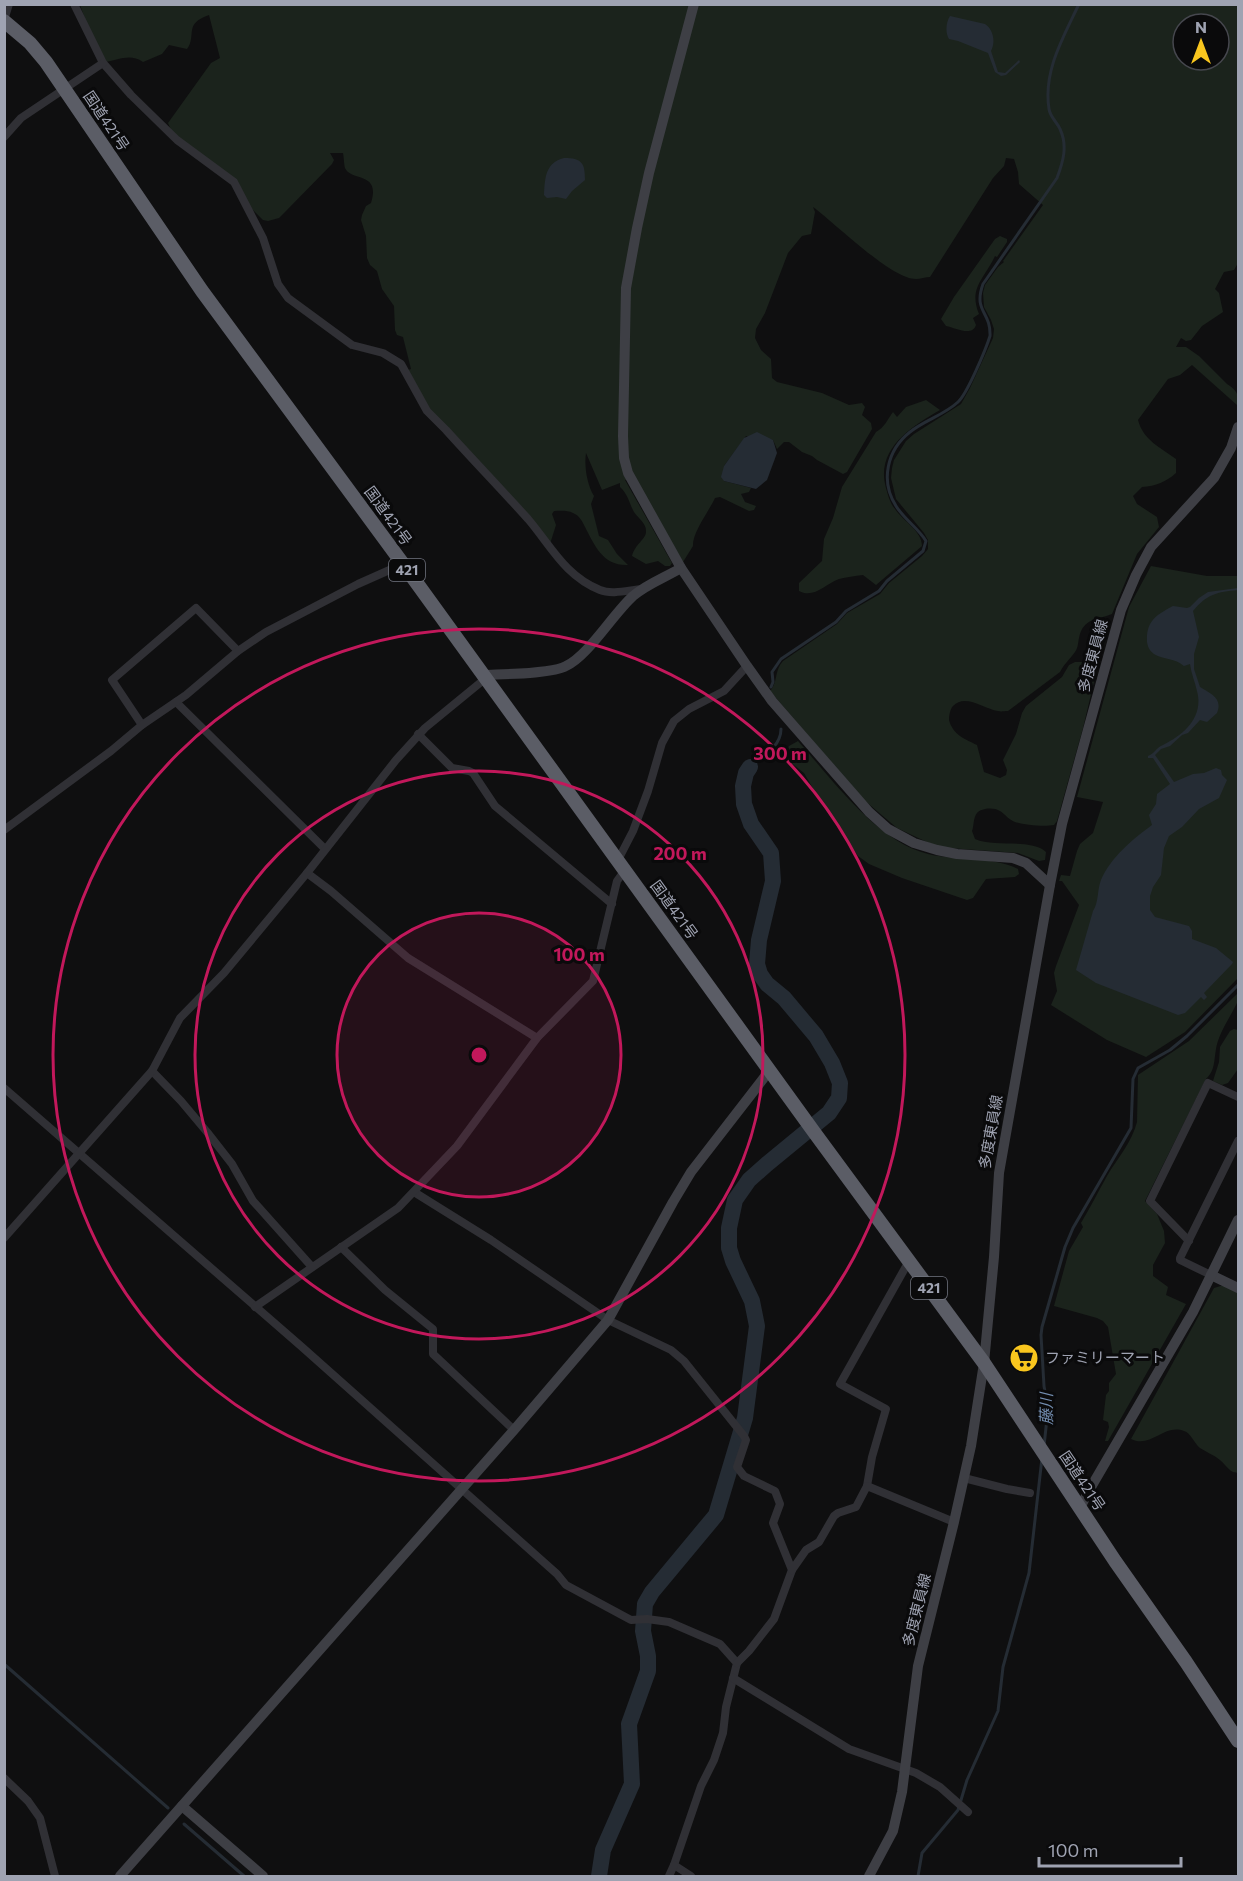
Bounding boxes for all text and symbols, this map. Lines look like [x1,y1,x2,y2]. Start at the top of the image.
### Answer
north arrow [1171,12,1231,72]
text: N [1195,17,1207,36]
street label: 国道421号 [80,87,133,154]
street label: 国道421号 [361,482,416,548]
road number: 421 [389,559,425,581]
street label: 多度東員線 [1074,617,1110,694]
text: 300 m [753,742,807,764]
text: 200 m [653,842,707,864]
street label: 国道421号 [647,876,702,942]
text: 100 m [553,943,605,965]
centre of rings [469,1045,489,1065]
street label: 多度東員線 [975,1093,1005,1170]
road number: 421 [911,1277,947,1299]
supermarket icon: ファミリーマート [1008,1342,1040,1374]
place label: ファミリーマート [1045,1348,1165,1366]
water label: 藤川 [1036,1391,1055,1425]
street label: 国道421号 [1056,1447,1109,1514]
street label: 多度東員線 [898,1571,934,1648]
scale bar [1039,1830,1182,1868]
text: 100 m [1048,1839,1098,1861]

